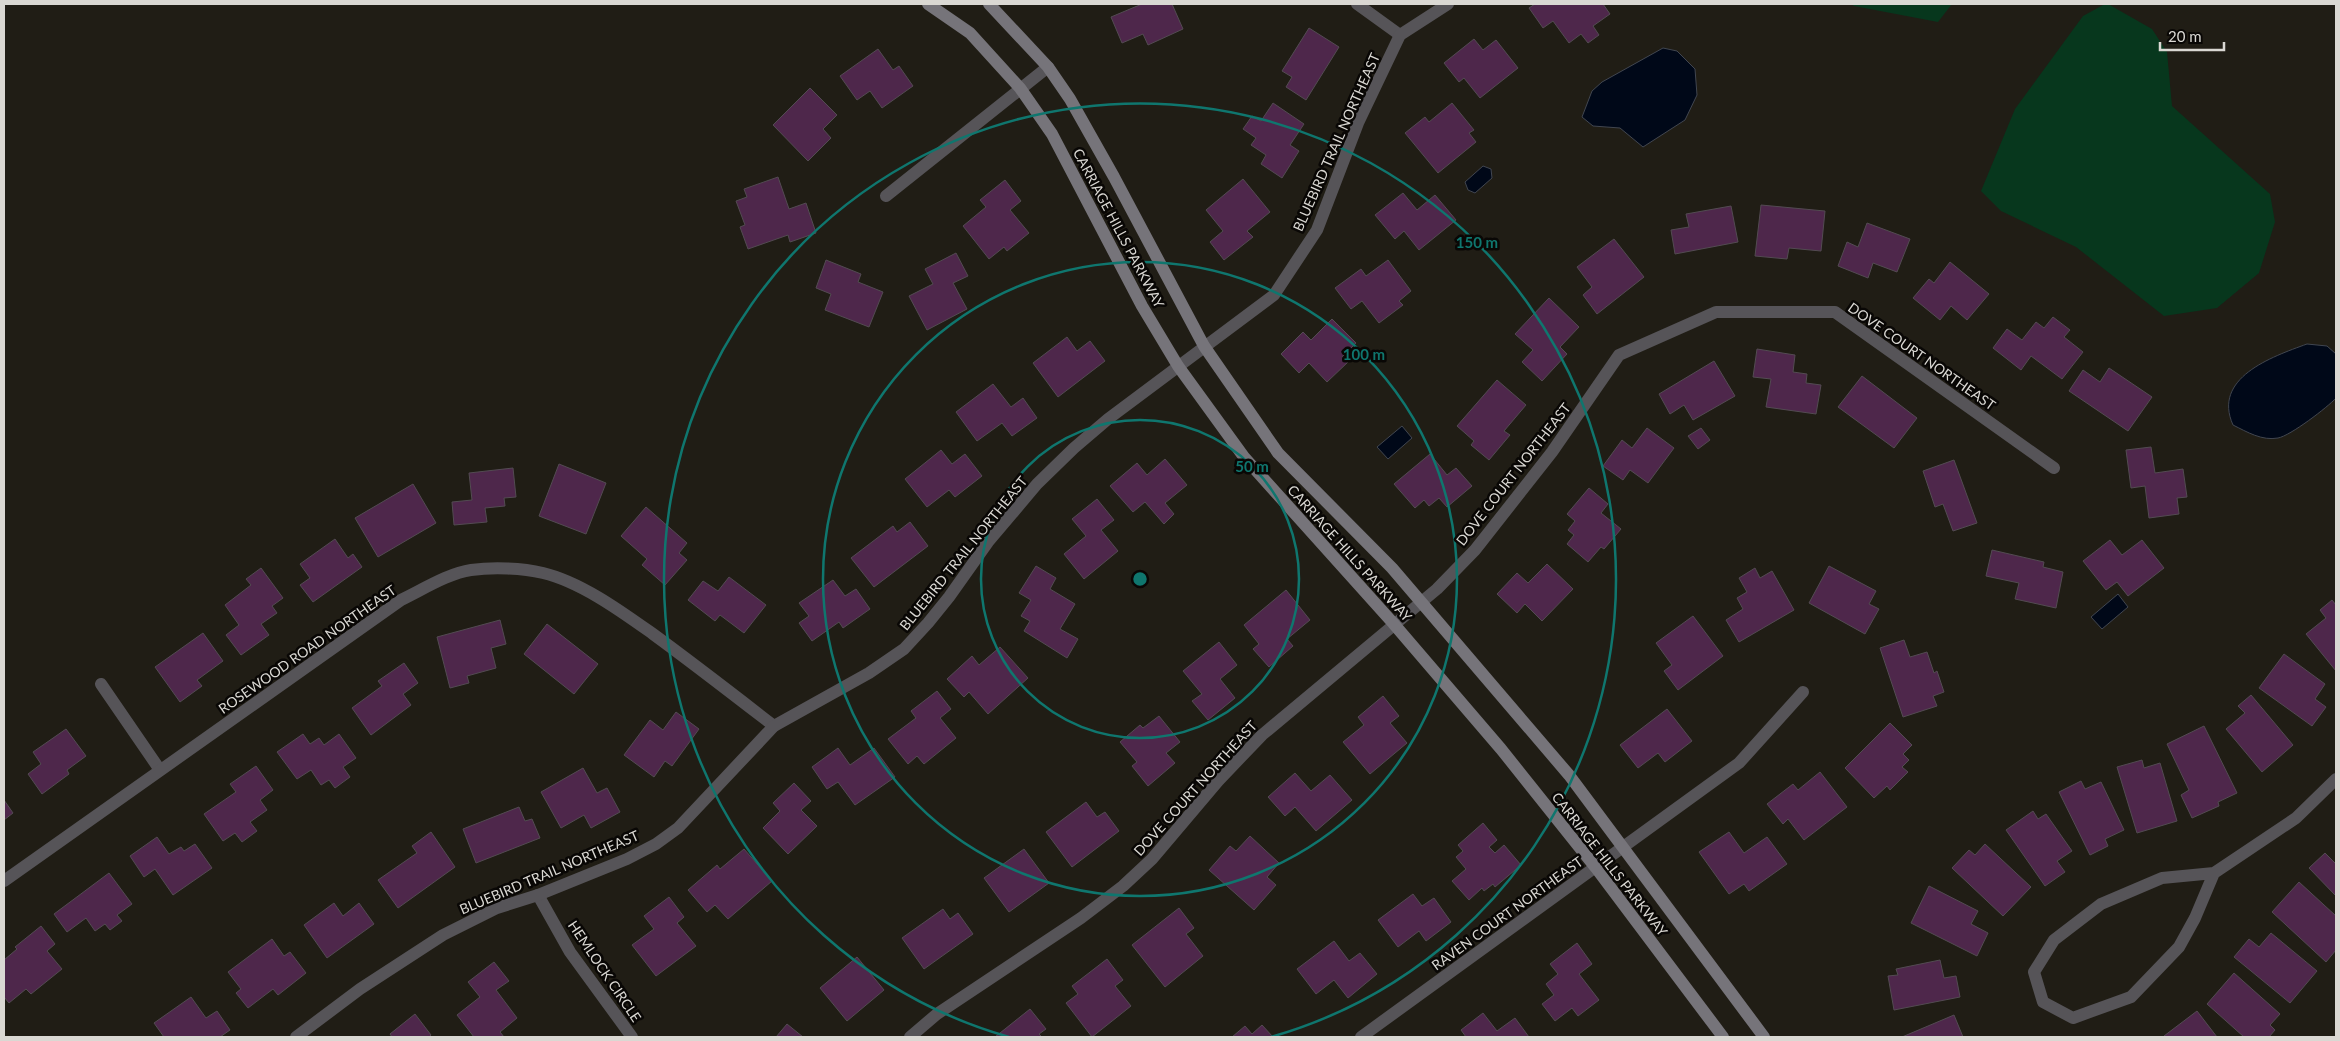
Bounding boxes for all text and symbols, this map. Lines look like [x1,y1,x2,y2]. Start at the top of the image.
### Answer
scale bar [2160,20,2224,52]
text: 20 m [2168,27,2202,45]
street label: BLUEBIRD TRAIL NORTHEAST [1289,50,1383,234]
street label: CARRIAGE HILLS PARKWAY [1070,145,1168,311]
text: 150 m [1456,233,1498,251]
street label: DOVE COURT NORTHEAST [1845,299,2000,414]
text: 100 m [1343,345,1385,363]
street label: DOVE COURT NORTHEAST [1452,399,1574,549]
text: 50 m [1235,457,1269,475]
street label: BLUEBIRD TRAIL NORTHEAST [896,472,1031,633]
street label: CARRIAGE HILLS PARKWAY [1284,481,1416,625]
centre of rings [1131,570,1149,588]
street label: ROSEWOOD ROAD NORTHEAST [215,581,400,717]
street label: DOVE COURT NORTHEAST [1130,716,1261,859]
street label: CARRIAGE HILLS PARKWAY [1549,789,1672,940]
street label: BLUEBIRD TRAIL NORTHEAST [457,826,642,918]
street label: RAVEN COURT NORTHEAST [1428,852,1586,974]
street label: HEMLOCK CIRCLE [565,917,645,1025]

